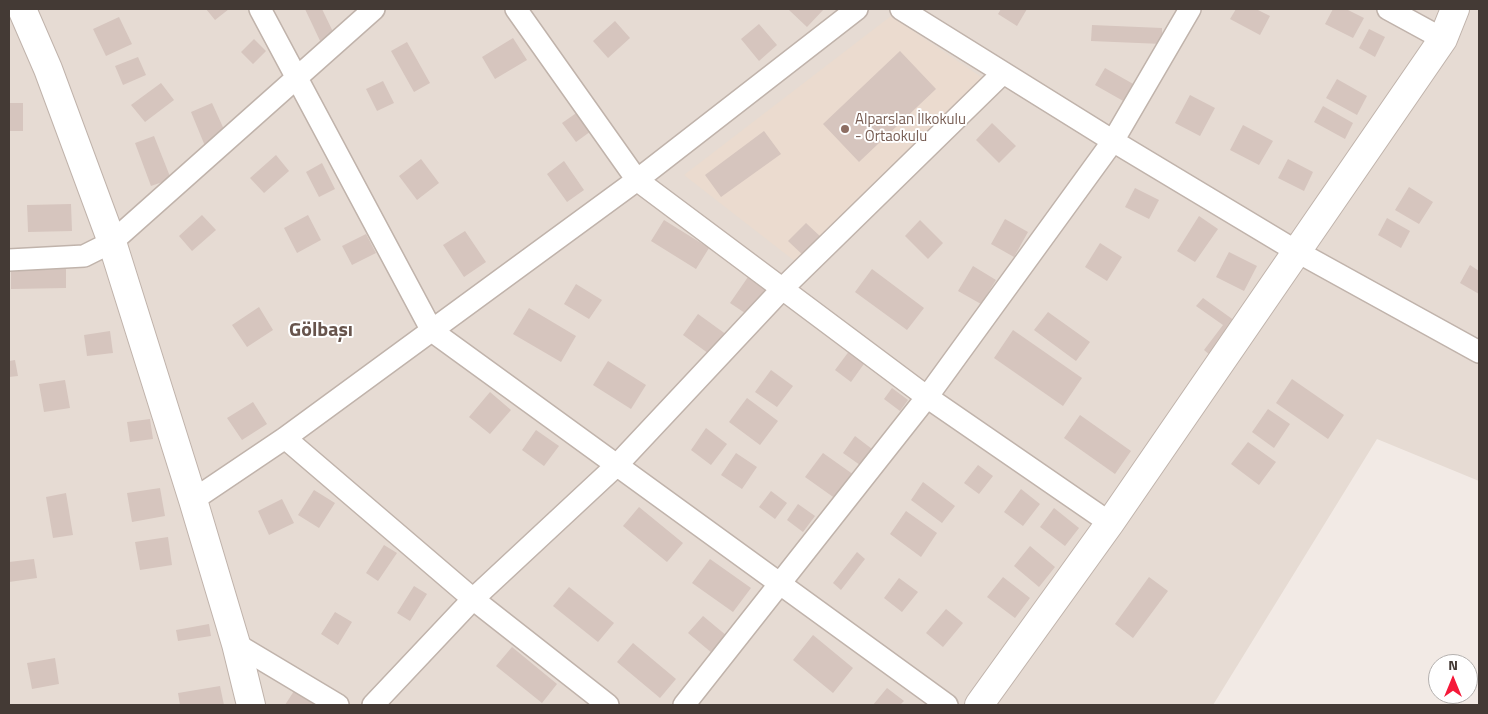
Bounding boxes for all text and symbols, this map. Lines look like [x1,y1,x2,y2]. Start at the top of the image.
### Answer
place label: Alparslan İlkokulu - Ortaokulu [855,111,966,146]
marker: Alparslan İlkokulu - Ortaokulu [839,123,851,135]
district label: Gölbaşı [289,319,353,343]
north arrow [1428,654,1478,704]
text: N [1448,654,1458,675]

